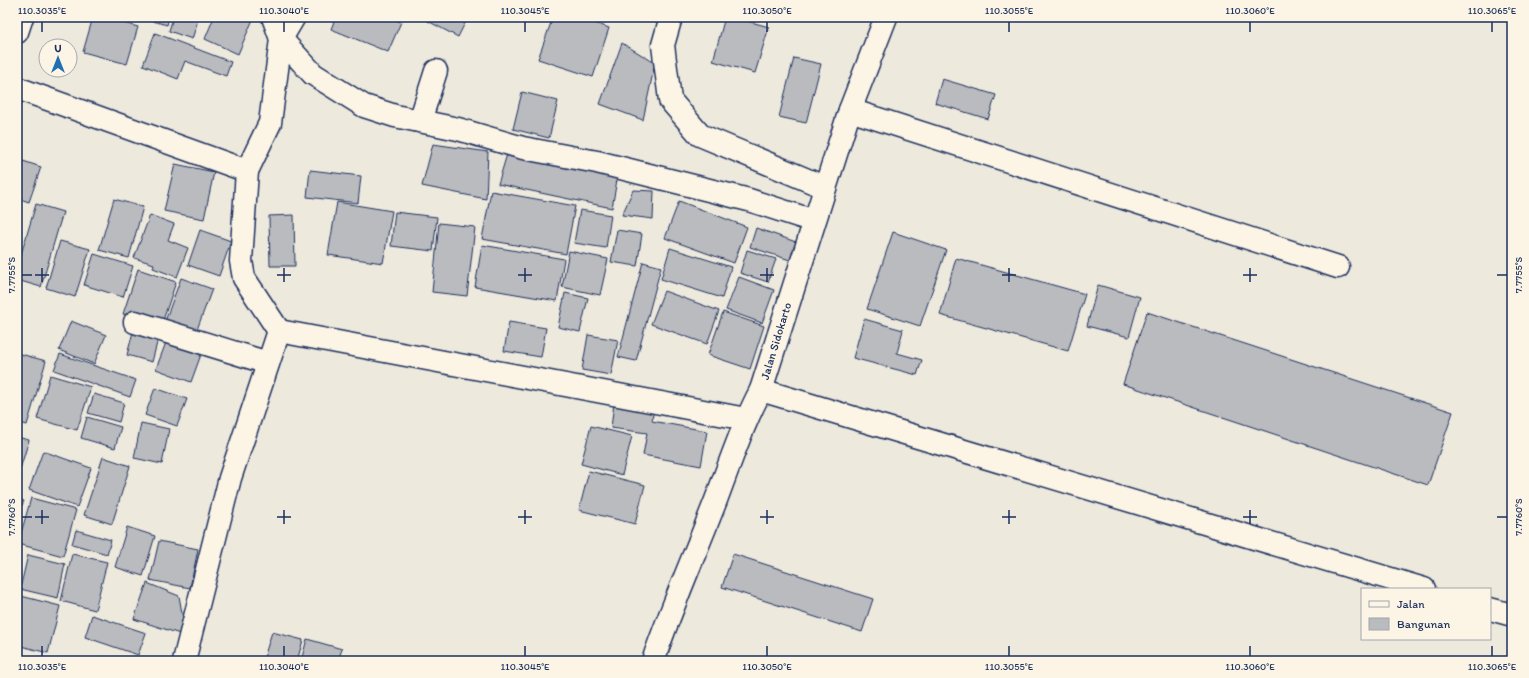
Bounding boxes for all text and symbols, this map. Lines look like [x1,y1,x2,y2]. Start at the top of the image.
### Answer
text: 110.3035°E [18,4,67,17]
text: 110.3040°E [259,4,310,17]
text: 110.3045°E [500,4,550,17]
text: 110.3050°E [742,4,792,17]
text: 110.3055°E [985,4,1034,17]
text: 110.3060°E [1225,4,1275,17]
text: 110.3065°E [1468,4,1517,17]
north arrow [38,38,78,78]
text: U [54,42,62,55]
text: 7.7755°S [5,256,18,293]
text: 7.7755°S [1512,256,1525,293]
street label: Jalan Sidokarto [758,301,794,381]
text: 7.7760°S [5,498,18,536]
text: 7.7760°S [1512,498,1525,536]
legend [1361,588,1491,640]
text: Jalan [1397,597,1425,611]
text: Bangunan [1397,617,1450,631]
text: 110.3035°E [18,660,67,673]
text: 110.3040°E [259,660,310,673]
text: 110.3045°E [500,660,550,673]
text: 110.3050°E [742,660,792,673]
text: 110.3055°E [985,660,1034,673]
text: 110.3060°E [1225,660,1275,673]
text: 110.3065°E [1468,660,1517,673]

